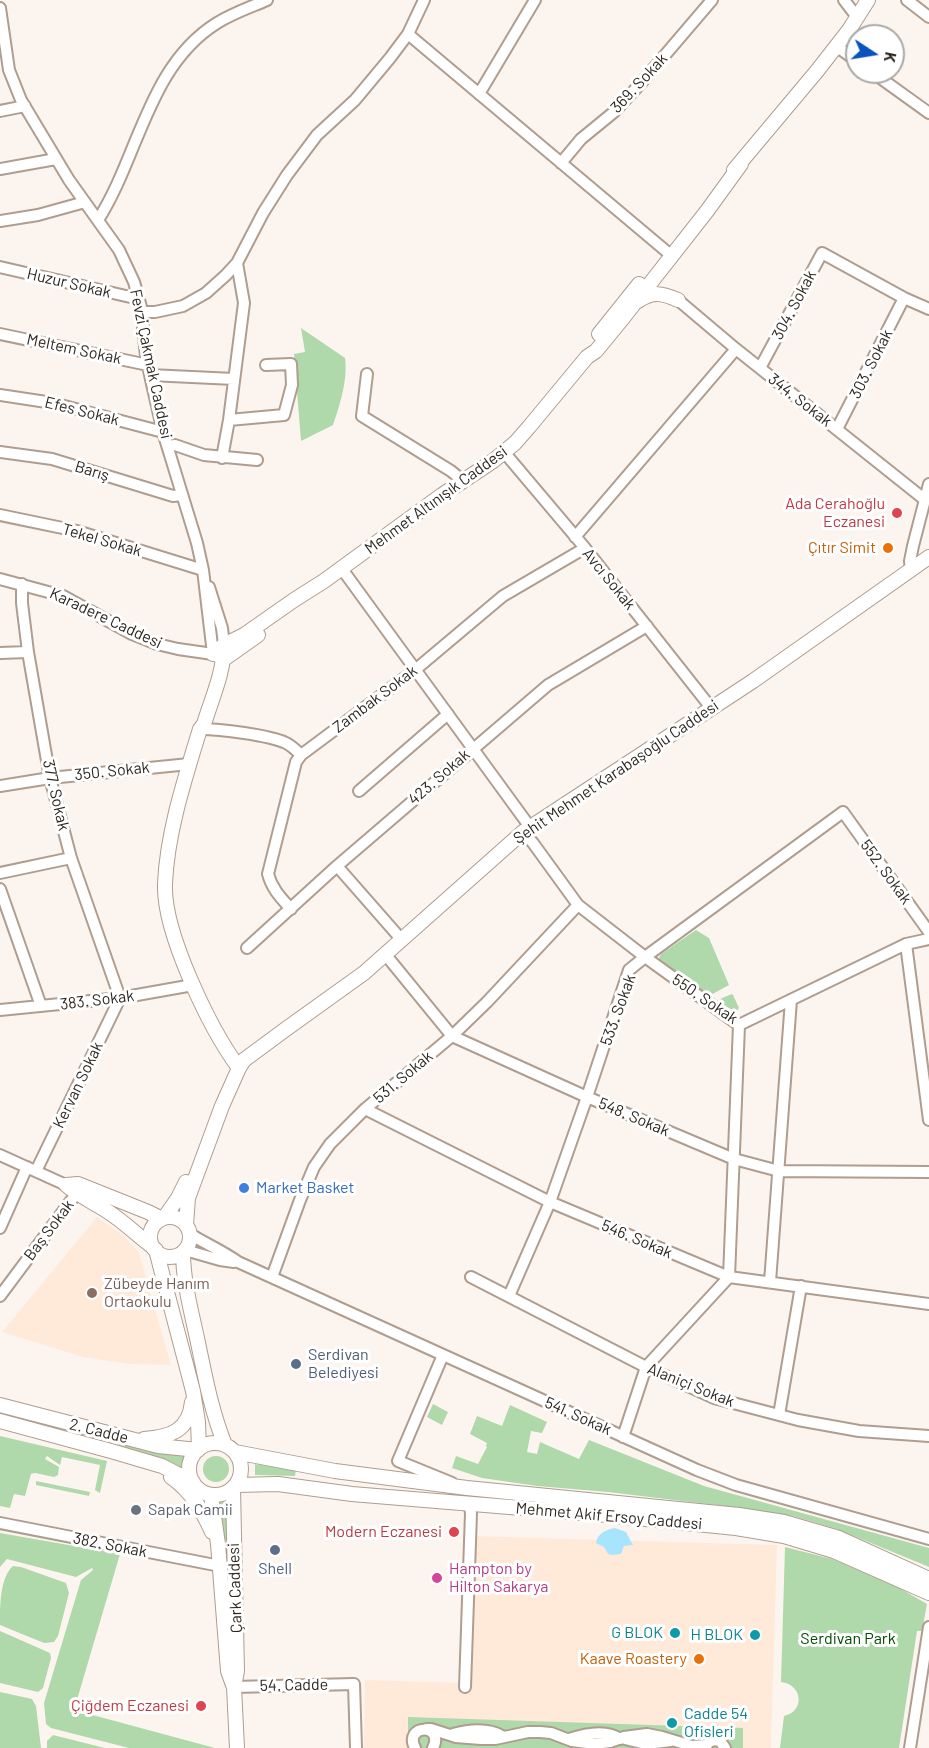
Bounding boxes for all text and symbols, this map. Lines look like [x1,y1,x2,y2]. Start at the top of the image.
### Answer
north arrow [845,24,905,84]
street label: 369. Sokak [607,49,671,117]
text: K [881,51,901,64]
street label: Huzur Sokak [25,264,113,302]
street label: 304. Sokak [768,267,820,343]
street label: Fevzi Çakmak Caddesi [126,287,176,441]
street label: 303. Sokak [845,326,897,402]
street label: Meltem Sokak [25,330,123,368]
street label: 344. Sokak [764,369,836,431]
street label: Efes Sokak [43,392,121,430]
street label: Mehmet Altınışık Caddesi [361,442,511,558]
street label: Barış [72,457,112,485]
place label: Ada Cerahoğlu Eczanesi [785,494,885,532]
marker: Ada Cerahoğlu Eczanesi [890,506,904,520]
street label: Tekel Sokak [60,520,144,560]
place label: Çıtır Simit [808,538,876,558]
marker: Çıtır Simit [881,541,895,555]
street label: Avcı Sokak [578,544,640,614]
street label: Karadere Caddesi [47,584,165,652]
street label: Zambak Sokak [329,661,421,737]
street label: Şehit Mehmet Karabaşoğlu Caddesi [510,696,722,848]
street label: 423. Sokak [404,745,474,809]
street label: 377. Sokak [38,758,74,832]
street label: 350. Sokak [74,758,150,784]
street label: 552. Sokak [856,836,916,908]
street label: 550. Sokak [668,970,742,1028]
street label: 533. Sokak [596,972,640,1048]
street label: 383. Sokak [59,986,135,1014]
street label: Kervan Sokak [49,1039,107,1131]
street label: 531. Sokak [369,1047,437,1107]
street label: 548. Sokak [596,1093,672,1141]
place label: Market Basket [256,1178,354,1198]
marker: Market Basket [237,1181,251,1195]
street label: Baş Sokak [20,1196,78,1264]
street label: 546. Sokak [599,1215,675,1263]
place label: Zübeyde Hanım Ortaokulu [104,1274,210,1312]
marker: Zübeyde Hanım Ortaokulu [85,1286,99,1300]
place label: Serdivan Belediyesi [308,1345,379,1383]
marker: Serdivan Belediyesi [289,1357,303,1371]
street label: Alaniçi Sokak [645,1359,737,1411]
street label: 541. Sokak [542,1393,614,1439]
street label: 2. Cadde [68,1414,130,1448]
street label: Mehmet Akif Ersoy Caddesi [515,1498,703,1534]
place label: Sapak Camii [148,1500,233,1520]
marker: Sapak Camii [129,1503,143,1517]
place label: Modern Eczanesi [325,1522,442,1542]
marker: Modern Eczanesi [447,1525,461,1539]
street label: 382. Sokak [71,1528,149,1562]
street label: Çark Caddesi [224,1543,246,1633]
marker: Shell [268,1543,282,1557]
place label: Shell [258,1559,292,1579]
place label: Hampton by Hilton Sakarya [449,1559,549,1597]
marker: Hampton by Hilton Sakarya [430,1571,444,1585]
place label: G BLOK [611,1623,663,1643]
place label: H BLOK [691,1625,743,1645]
marker: G BLOK [668,1626,682,1640]
marker: H BLOK [748,1628,762,1642]
park label: Serdivan Park [800,1629,896,1649]
place label: Kaave Roastery [580,1649,687,1669]
marker: Kaave Roastery [692,1652,706,1666]
street label: 54. Cadde [260,1675,328,1695]
place label: Çiğdem Eczanesi [71,1696,189,1716]
marker: Çiğdem Eczanesi [194,1699,208,1713]
place label: Cadde 54 Ofisleri [684,1704,748,1742]
marker: Cadde 54 Ofisleri [665,1716,679,1730]

